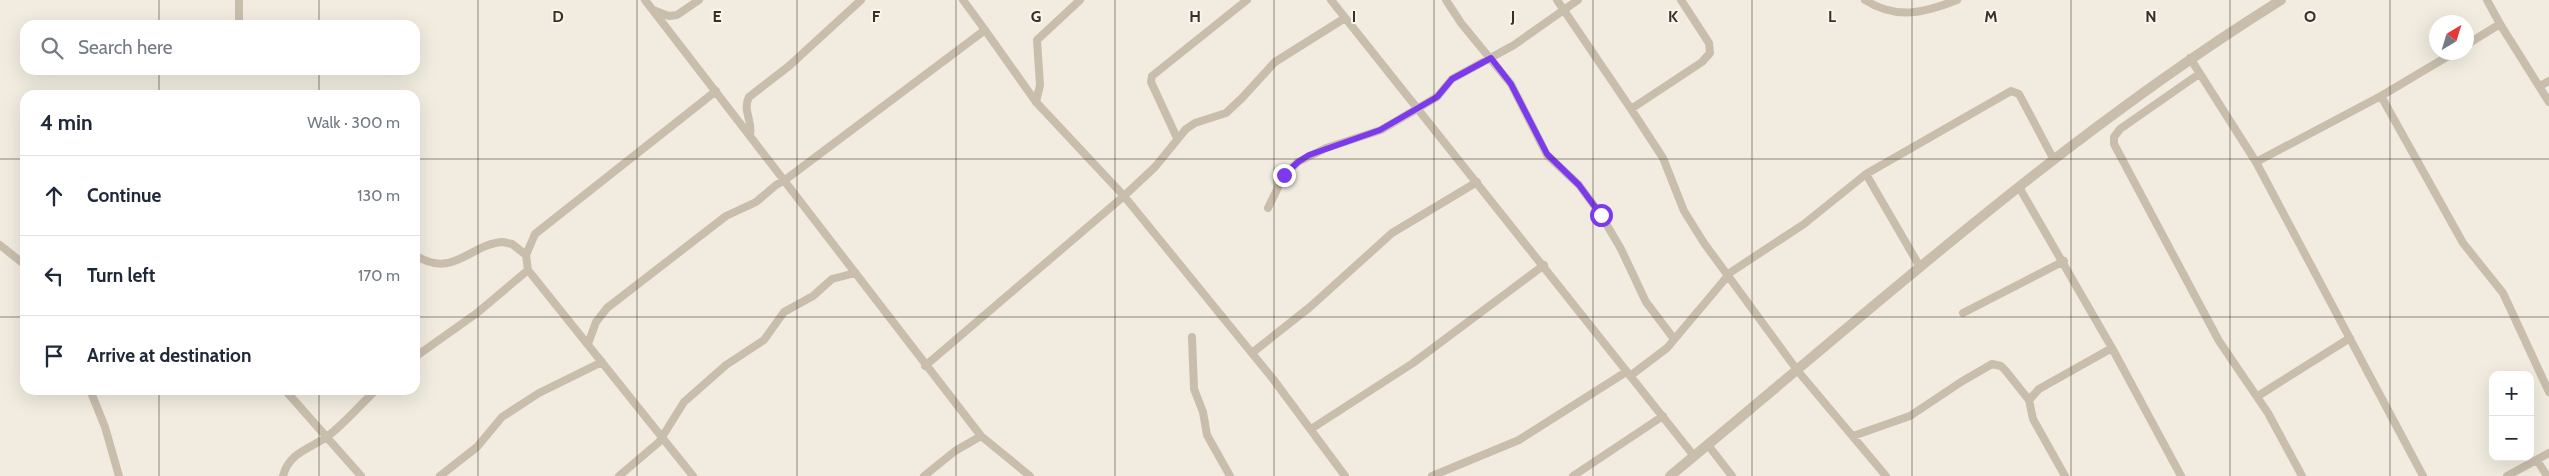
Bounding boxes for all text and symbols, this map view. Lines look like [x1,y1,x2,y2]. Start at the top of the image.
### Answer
text: D [552,7,564,26]
text: E [712,7,722,26]
text: F [872,7,881,26]
text: G [1031,7,1041,26]
text: H [1189,7,1201,26]
text: I [1352,7,1356,26]
text: J [1510,7,1515,26]
text: K [1668,7,1678,26]
text: L [1828,7,1836,26]
text: M [1984,7,1998,26]
text: N [2145,7,2157,26]
text: O [2304,7,2316,26]
north arrow [2429,15,2474,60]
search box [20,20,420,75]
icon: search [38,34,66,62]
text: Search here [78,36,172,59]
text: 4 min [40,110,93,135]
text: Walk · 300 m [307,113,400,132]
route end [1273,164,1296,187]
icon: ahead [40,182,68,210]
text: Continue [87,184,161,207]
text: 130 m [357,186,400,205]
route start [1590,204,1613,227]
icon: left [40,262,68,290]
text: Turn left [87,264,155,287]
text: 170 m [358,266,400,285]
icon: arrive [40,342,68,370]
text: Arrive at destination [87,344,251,367]
map controls [2489,371,2534,461]
button: + [2489,371,2534,416]
button: − [2489,416,2534,461]

